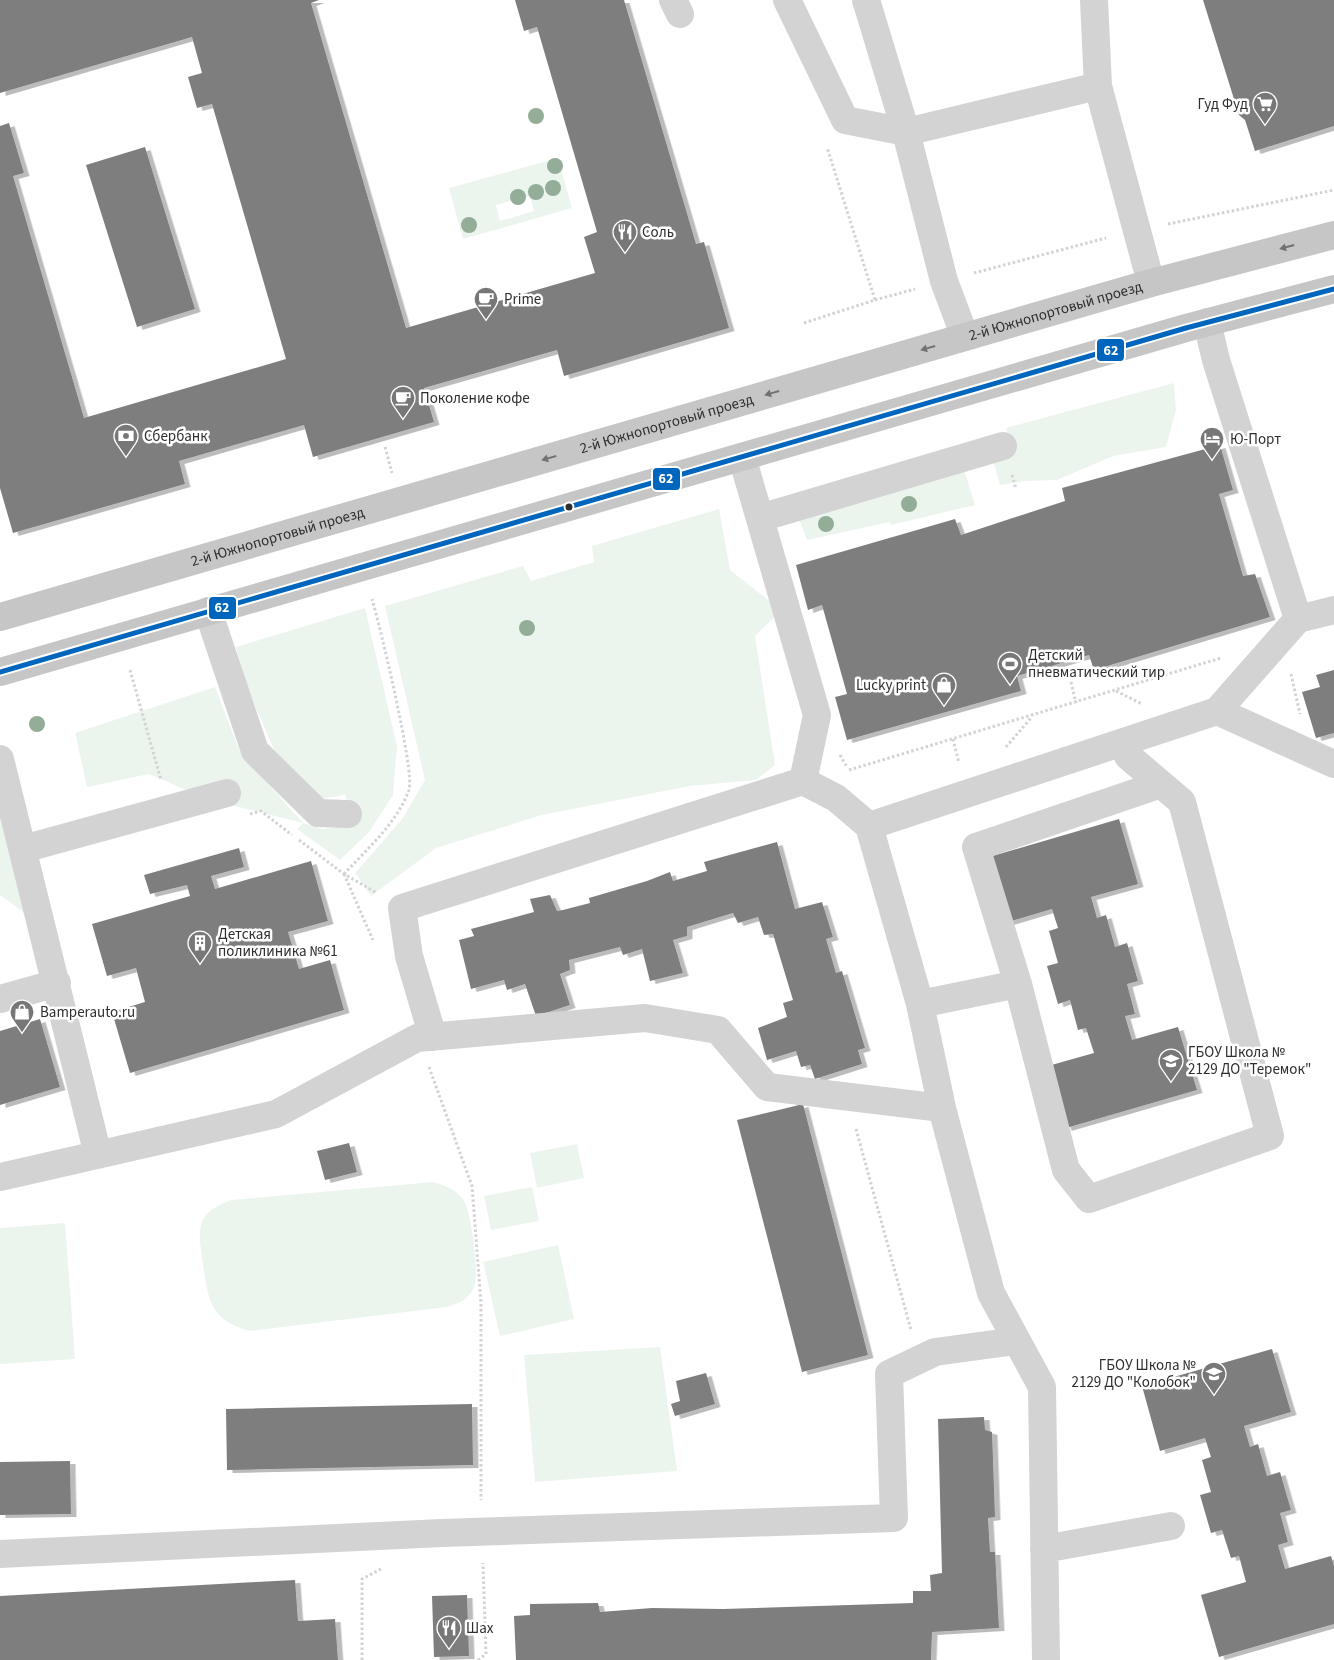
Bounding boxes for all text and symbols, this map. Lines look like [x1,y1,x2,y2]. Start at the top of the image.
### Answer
supermarket icon: Гуд Фуд [1252,91,1278,125]
place label: Гуд Фуд [1197,94,1248,115]
restaurant icon: Соль [612,219,638,253]
place label: Соль [642,222,674,243]
one-way arrow [1279,243,1294,251]
street label: 2-й Южнопортовый проезд [966,276,1145,346]
cafe icon: Prime [473,286,499,320]
place label: Prime [504,289,541,310]
line badge: 62 [1096,338,1125,362]
text: 62 [1104,341,1118,361]
one-way arrow [921,344,936,352]
cafe icon: Поколение кофе [390,385,416,419]
place label: Поколение кофе [420,388,530,409]
street label: 2-й Южнопортовый проезд [577,389,756,459]
one-way arrow [765,389,780,397]
bank icon: Сбербанк [113,423,139,457]
place label: Сбербанк [144,426,208,447]
hotel icon: Ю-Порт [1199,426,1225,460]
place label: Ю-Порт [1230,429,1281,450]
one-way arrow [541,454,556,462]
line badge: 62 [652,467,681,491]
text: 62 [659,469,673,489]
street label: 2-й Южнопортовый проезд [188,502,367,572]
unlabelled marker [564,502,574,512]
line badge: 62 [208,596,237,620]
text: 62 [215,598,229,618]
place label: Детский пневматический тир [1028,645,1165,683]
sports icon: Детский пневматический тир [997,651,1023,685]
shop icon: Lucky print [931,672,957,706]
place label: Lucky print [856,675,926,696]
place label: Детская поликлиника №61 [218,924,338,962]
building icon: Детская поликлиника №61 [187,930,213,964]
shop icon: Bamperauto.ru [9,999,35,1033]
place label: Bamperauto.ru [40,1002,135,1023]
place label: ГБОУ Школа № 2129 ДО "Теремок" [1188,1042,1311,1080]
school or university icon: ГБОУ Школа № 2129 ДО "Теремок" [1158,1048,1184,1082]
place label: ГБОУ Школа № 2129 ДО "Колобок" [1072,1355,1196,1393]
school or university icon: ГБОУ Школа № 2129 ДО "Колобок" [1201,1361,1227,1395]
restaurant icon: Шах [436,1615,462,1649]
place label: Шах [466,1618,494,1639]

